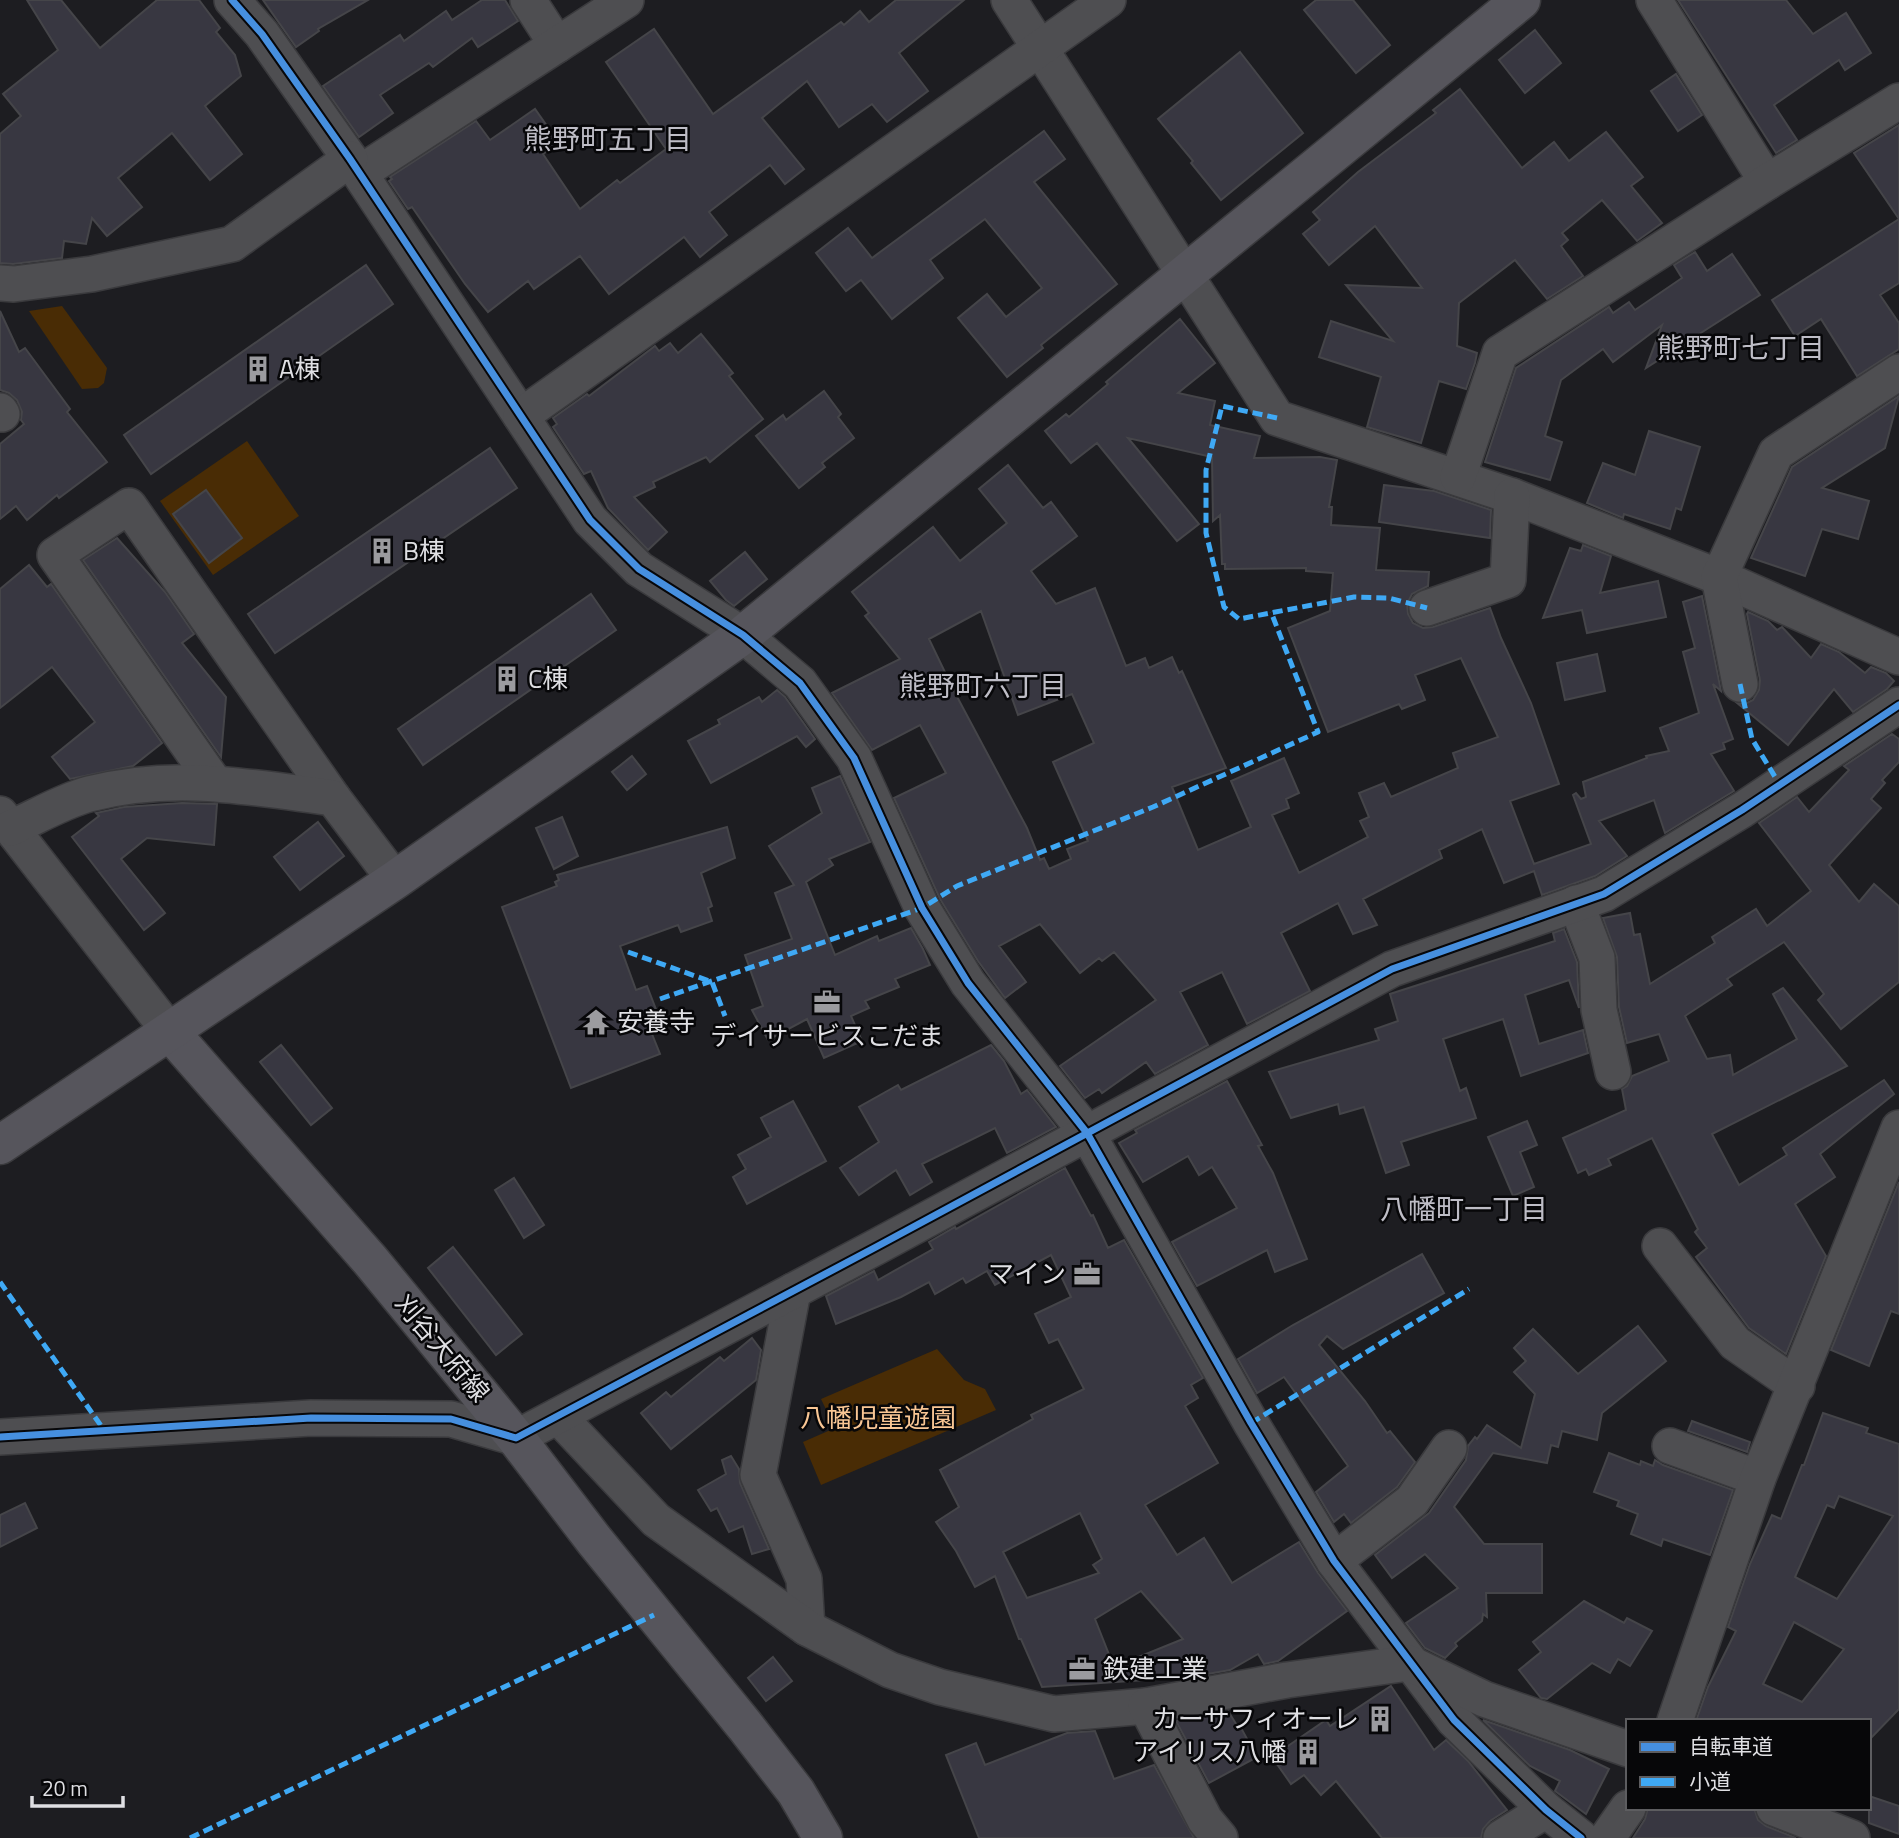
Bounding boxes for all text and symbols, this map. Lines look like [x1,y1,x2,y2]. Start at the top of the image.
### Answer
district label: 熊野町五丁目 [524,117,692,160]
district label: 熊野町七丁目 [1657,326,1825,369]
place label: A棟 [279,349,321,388]
building icon: A棟 [243,354,273,384]
place label: B棟 [403,531,445,570]
building icon: B棟 [367,536,397,566]
place label: C棟 [528,659,568,698]
building icon: C棟 [492,664,522,694]
district label: 熊野町六丁目 [899,664,1067,707]
office icon: デイサービスこだま [812,987,842,1017]
place label: 安養寺 [617,1002,695,1041]
temple icon: 安養寺 [581,1007,611,1037]
place label: デイサービスこだま [710,1016,944,1055]
district label: 八幡町一丁目 [1380,1187,1548,1230]
place label: マイン [988,1254,1066,1293]
office icon: マイン [1072,1259,1102,1289]
street label: 刈谷大府線 [386,1285,499,1410]
park label: 八幡児童遊園 [800,1398,956,1437]
place label: 鉄建工業 [1103,1649,1207,1688]
office icon: 鉄建工業 [1067,1654,1097,1684]
place label: カーサフィオーレ [1152,1699,1359,1738]
building icon: カーサフィオーレ [1365,1704,1395,1734]
legend [1626,1719,1871,1810]
text: 自転車道 [1689,1730,1773,1762]
place label: アイリス八幡 [1132,1732,1287,1771]
building icon: アイリス八幡 [1293,1737,1323,1767]
scale bar [32,1764,122,1808]
text: 小道 [1689,1765,1731,1797]
text: 20 m [42,1772,88,1804]

